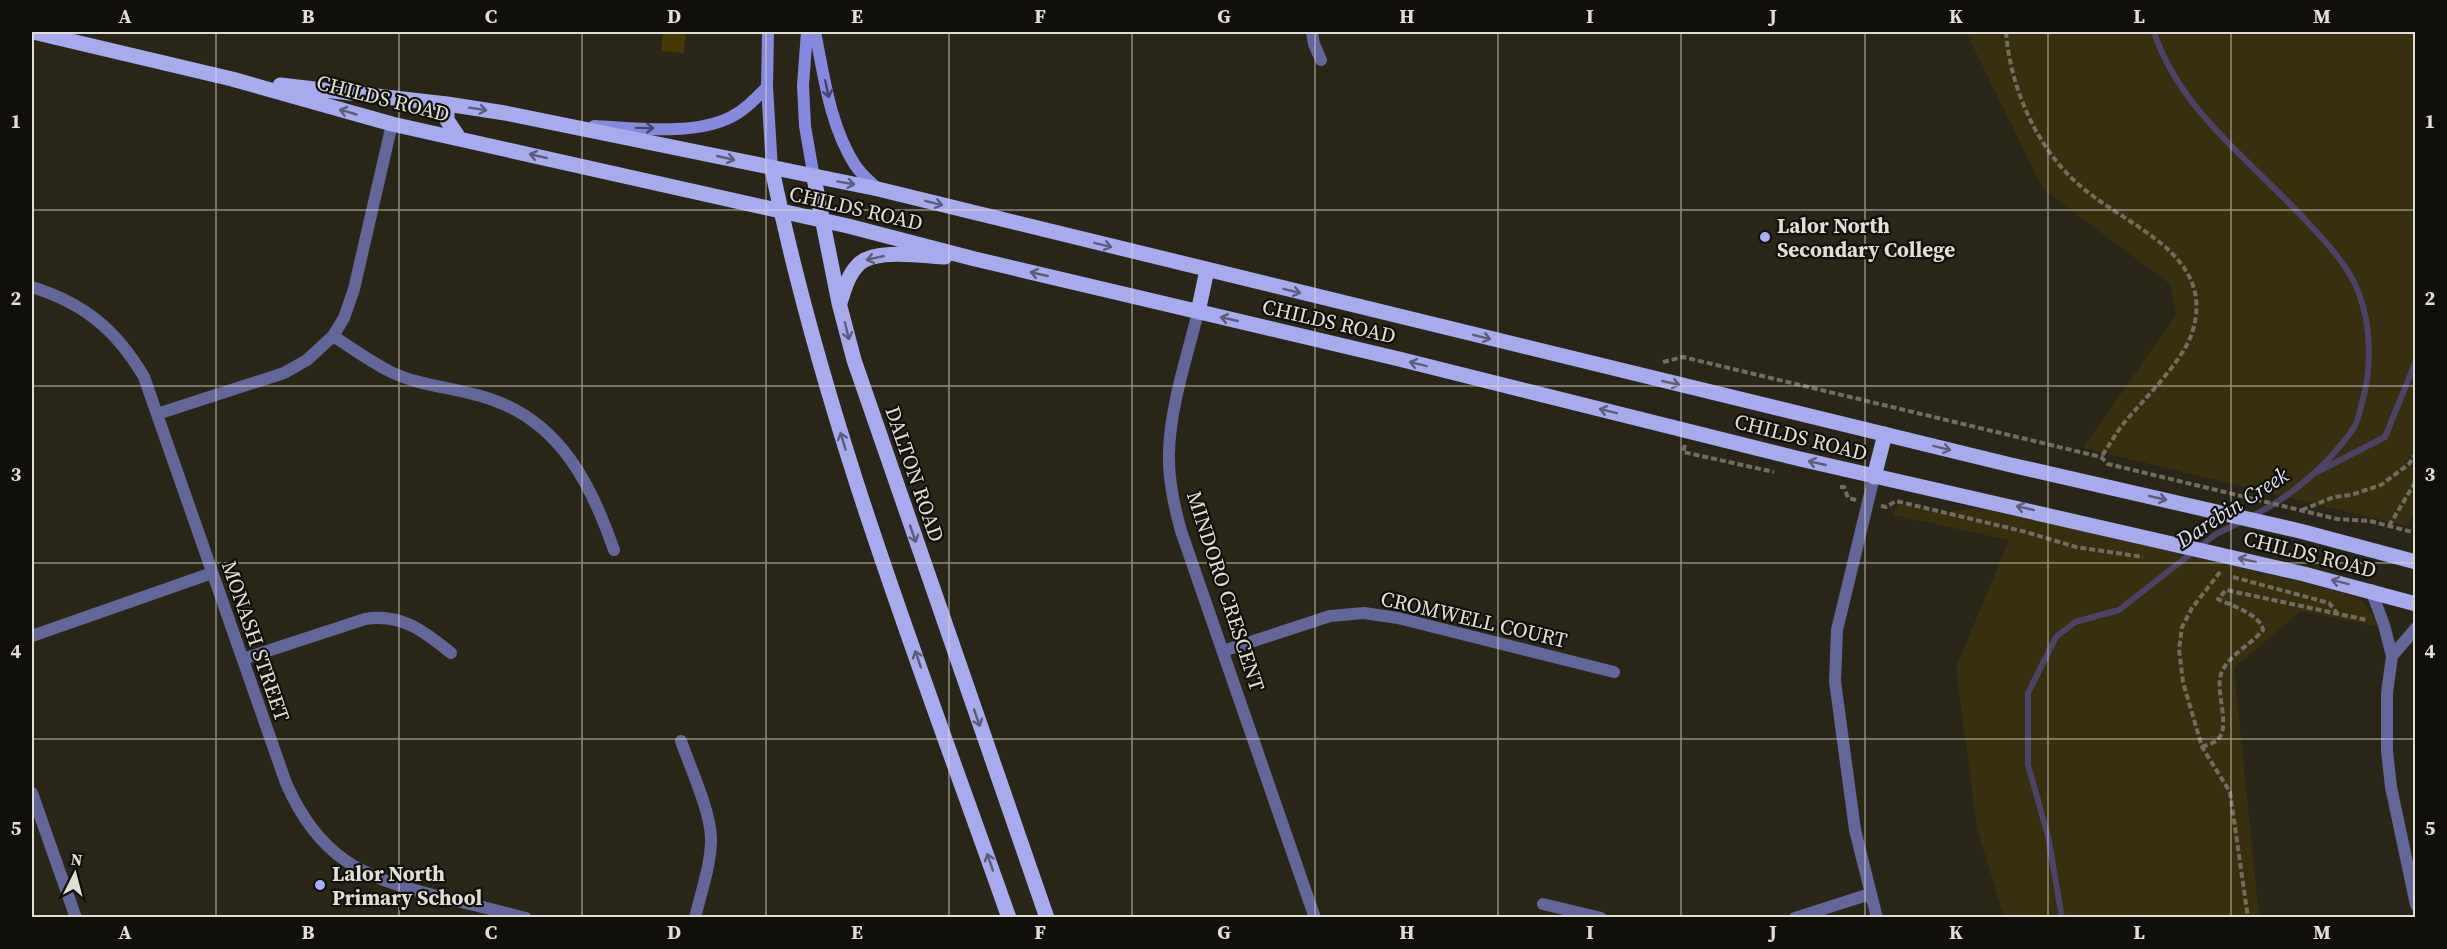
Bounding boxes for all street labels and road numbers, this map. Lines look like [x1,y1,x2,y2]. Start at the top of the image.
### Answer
street label: CHILDS ROAD [313,67,453,129]
street label: CHILDS ROAD [786,179,926,237]
street label: CHILDS ROAD [1259,292,1399,350]
street label: DALTON ROAD [878,402,952,546]
street label: CHILDS ROAD [1731,406,1871,468]
street label: MINDORO CRESCENT [1180,487,1272,695]
street label: CHILDS ROAD [2240,523,2380,585]
street label: MONASH STREET [215,557,297,726]
street label: CROMWELL COURT [1378,583,1570,655]

